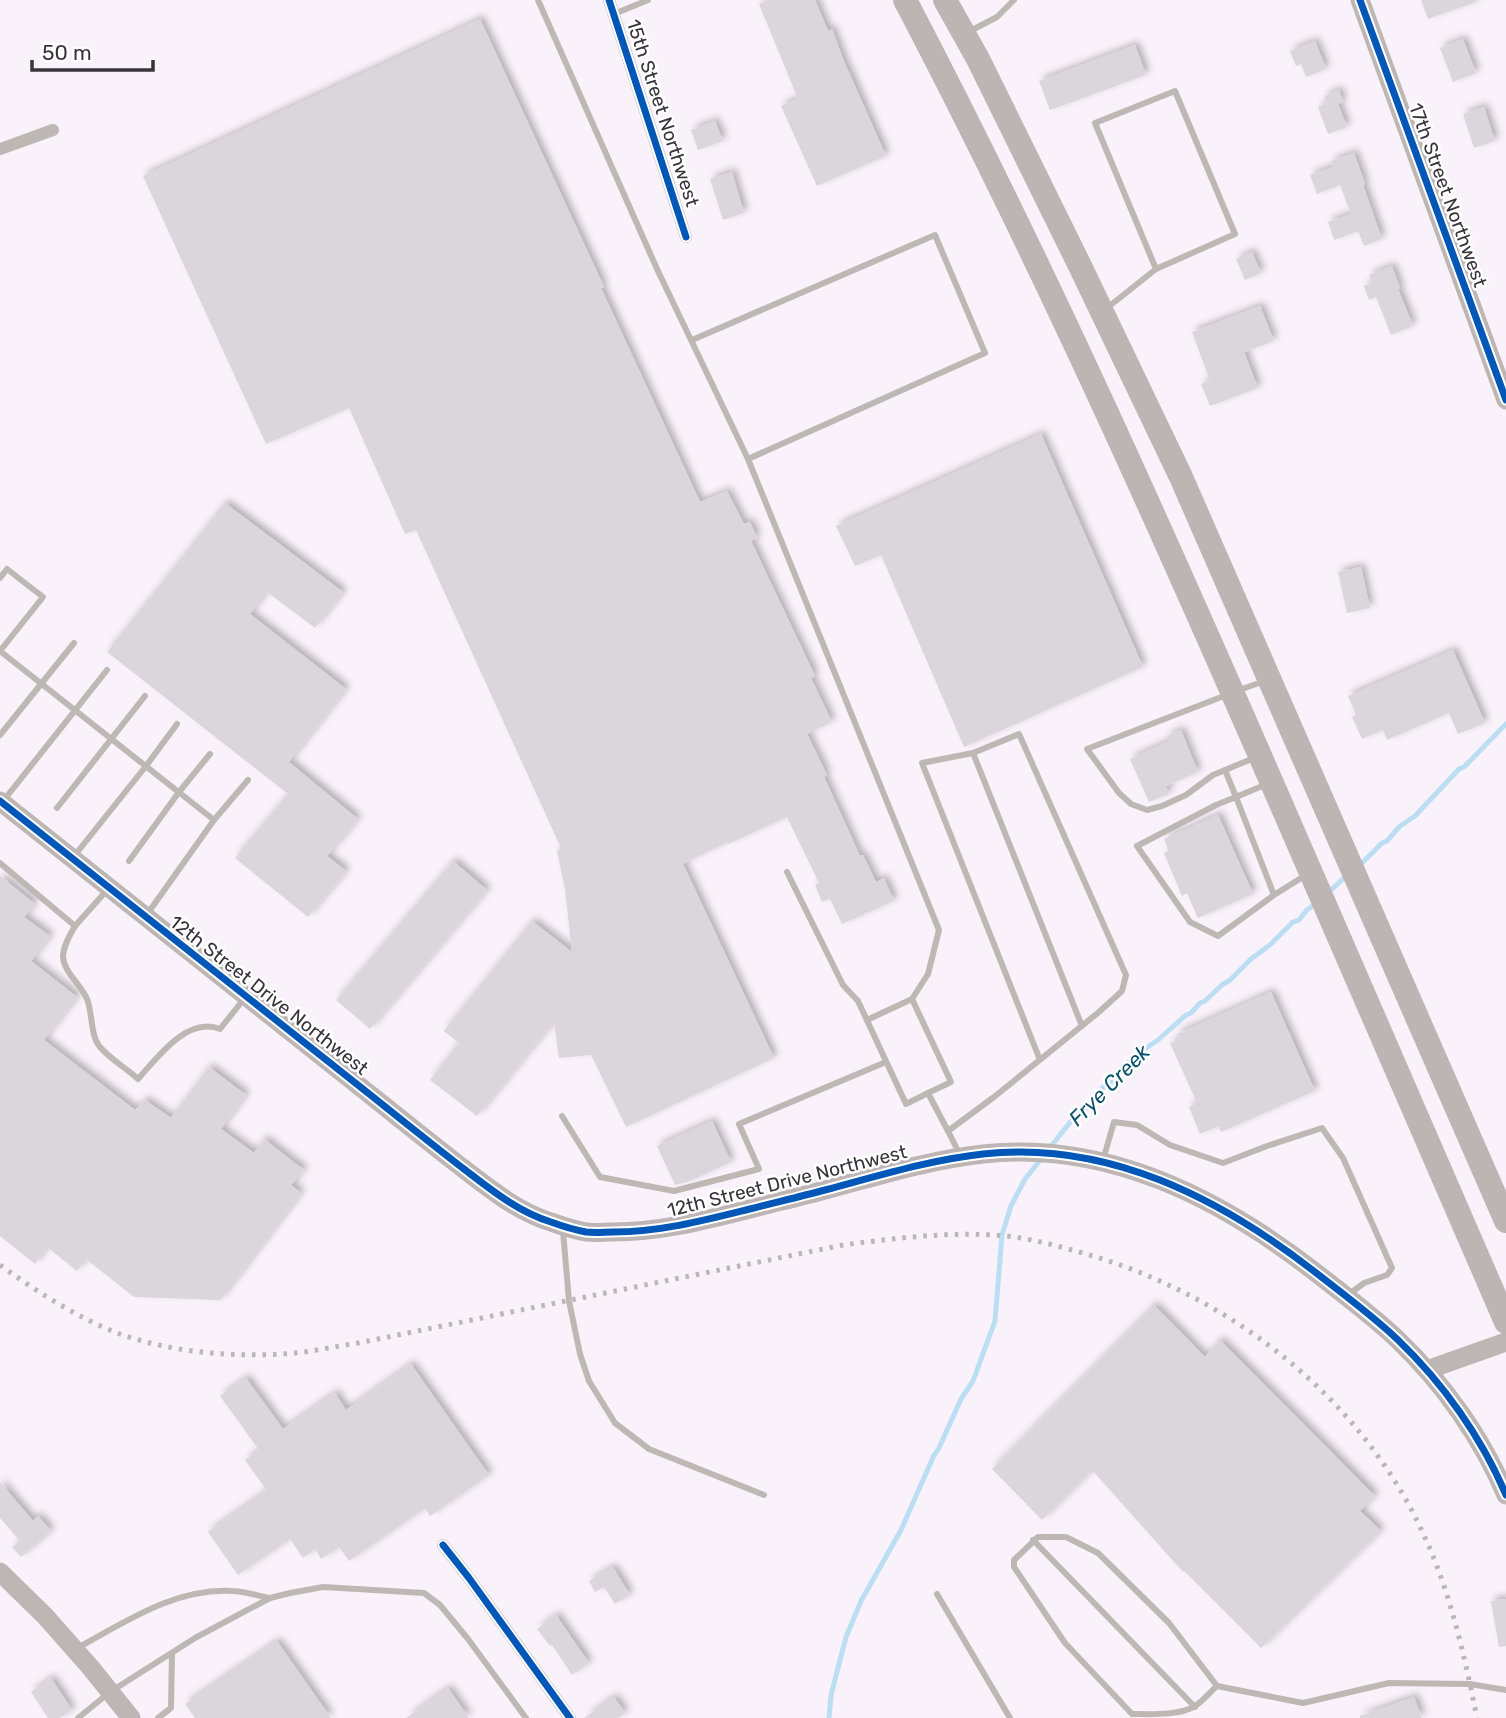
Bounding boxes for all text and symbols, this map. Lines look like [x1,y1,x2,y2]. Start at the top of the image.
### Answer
street label: 15th Street Northwest [622,16,704,210]
scale bar [32,28,152,72]
text: 50 m [42,40,92,65]
street label: 17th Street Northwest [1404,100,1492,291]
street label: 12th Street Drive Northwest [165,910,373,1080]
water label: Frye Creek [1063,1038,1156,1131]
street label: 12th Street Drive Northwest [665,1140,910,1222]

